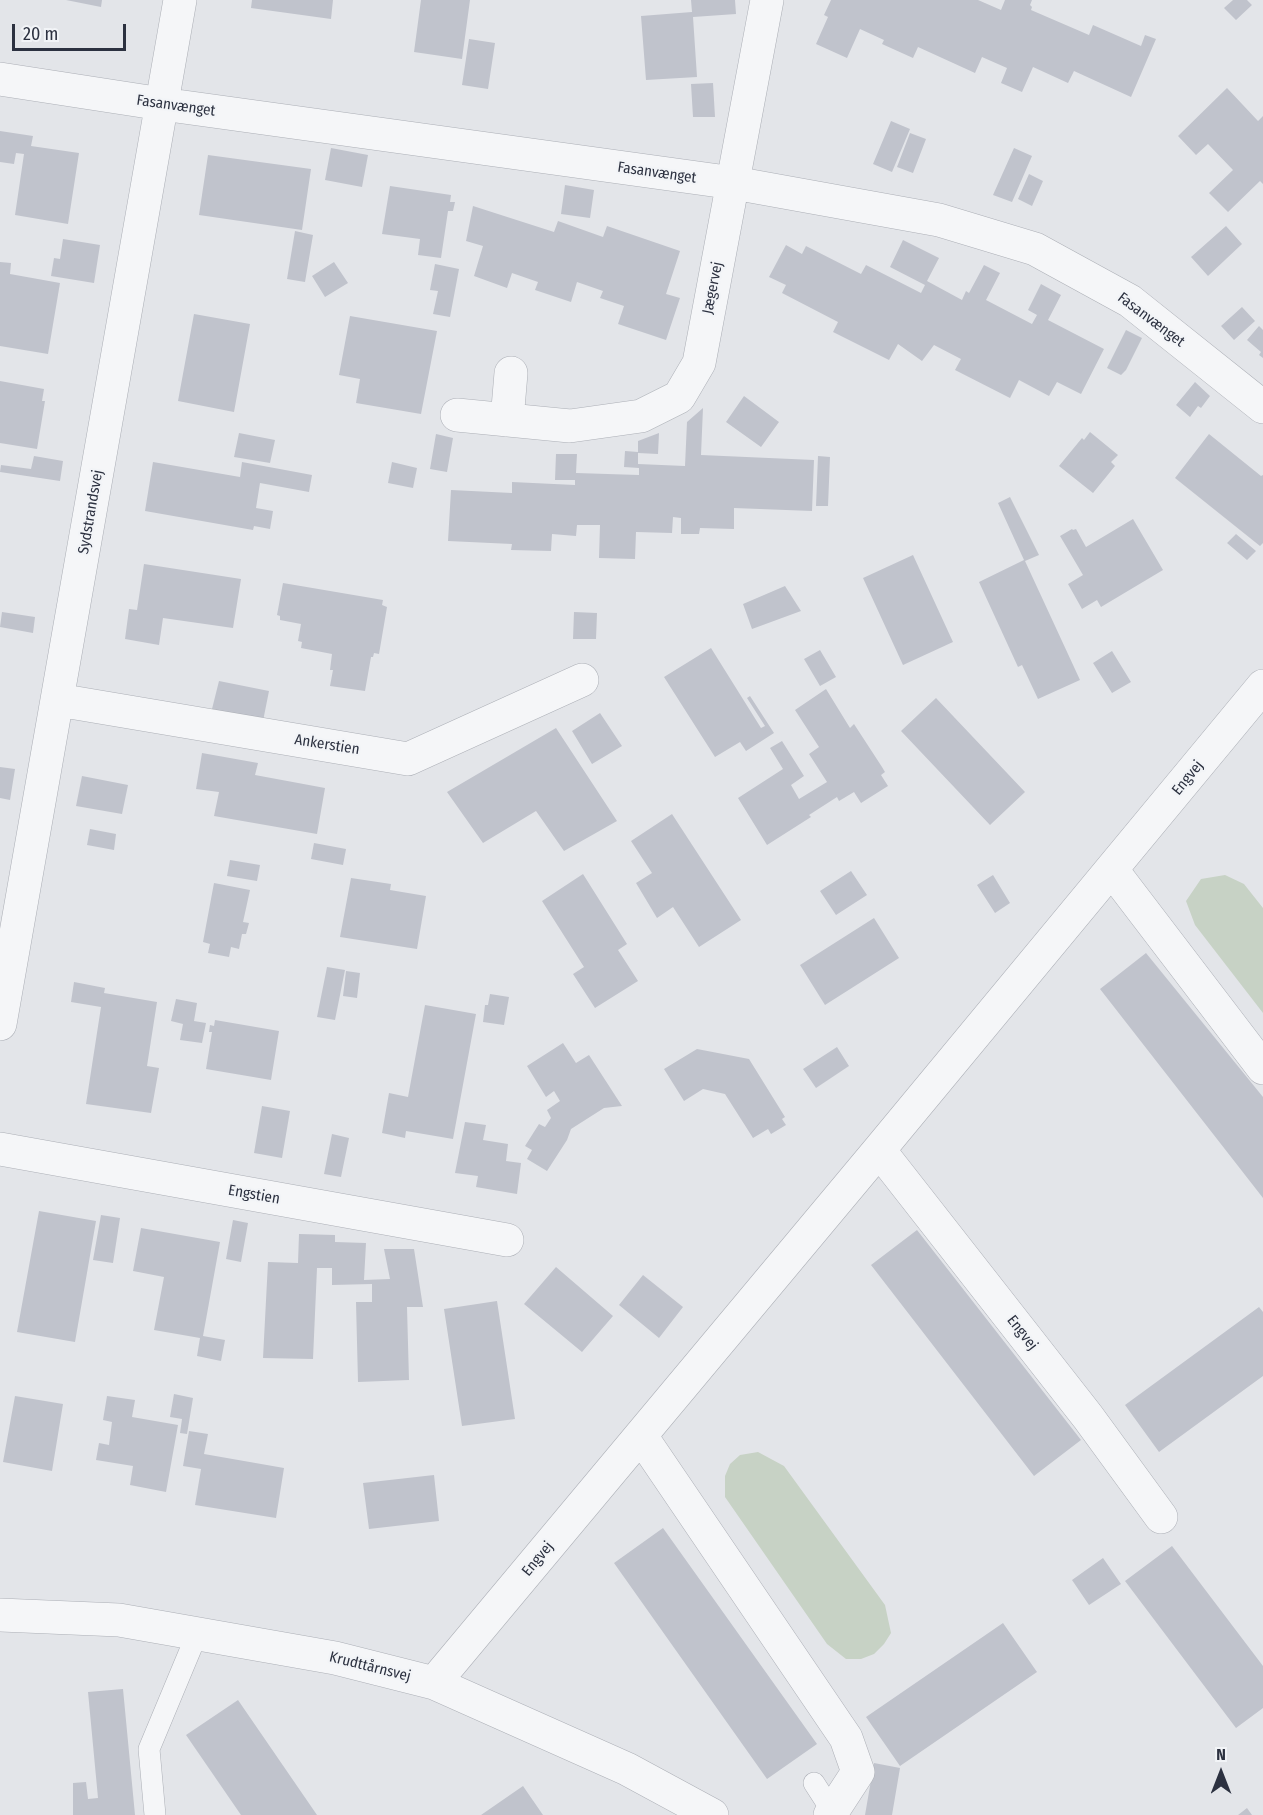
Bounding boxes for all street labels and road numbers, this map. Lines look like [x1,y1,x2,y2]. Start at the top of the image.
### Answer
street label: Fasanvænget [135,92,217,120]
street label: Fasanvænget [616,159,698,187]
street label: Jægervej [699,260,727,316]
street label: Fasanvænget [1114,289,1188,351]
street label: Sydstrandsvej [75,468,107,556]
street label: Ankerstien [293,731,361,759]
street label: Engvej [1169,757,1207,799]
street label: Engstien [227,1182,281,1208]
street label: Engvej [1003,1312,1041,1354]
street label: Engvej [518,1538,558,1580]
street label: Krudttårnsvej [327,1648,413,1686]

